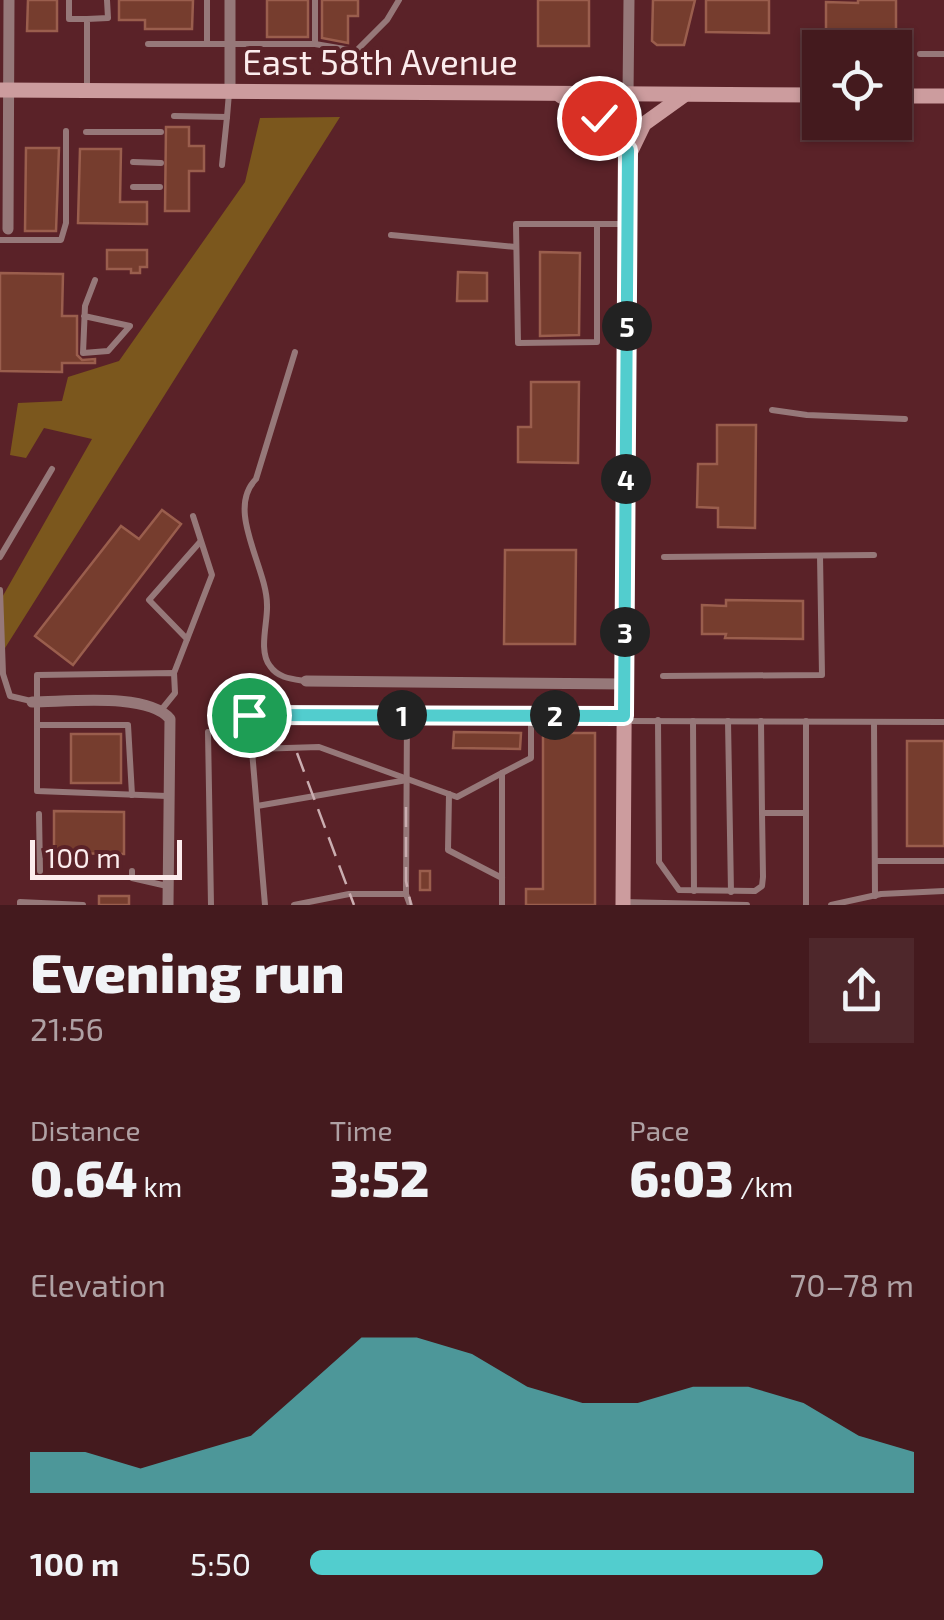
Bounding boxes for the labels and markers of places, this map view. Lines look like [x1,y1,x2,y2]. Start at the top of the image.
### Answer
pin [557,76,642,161]
pin: 5 [602,301,652,351]
pin: 4 [601,454,651,504]
pin: 3 [600,607,650,657]
pin [207,673,292,758]
pin: 1 [377,690,427,740]
pin: 2 [530,690,580,740]

